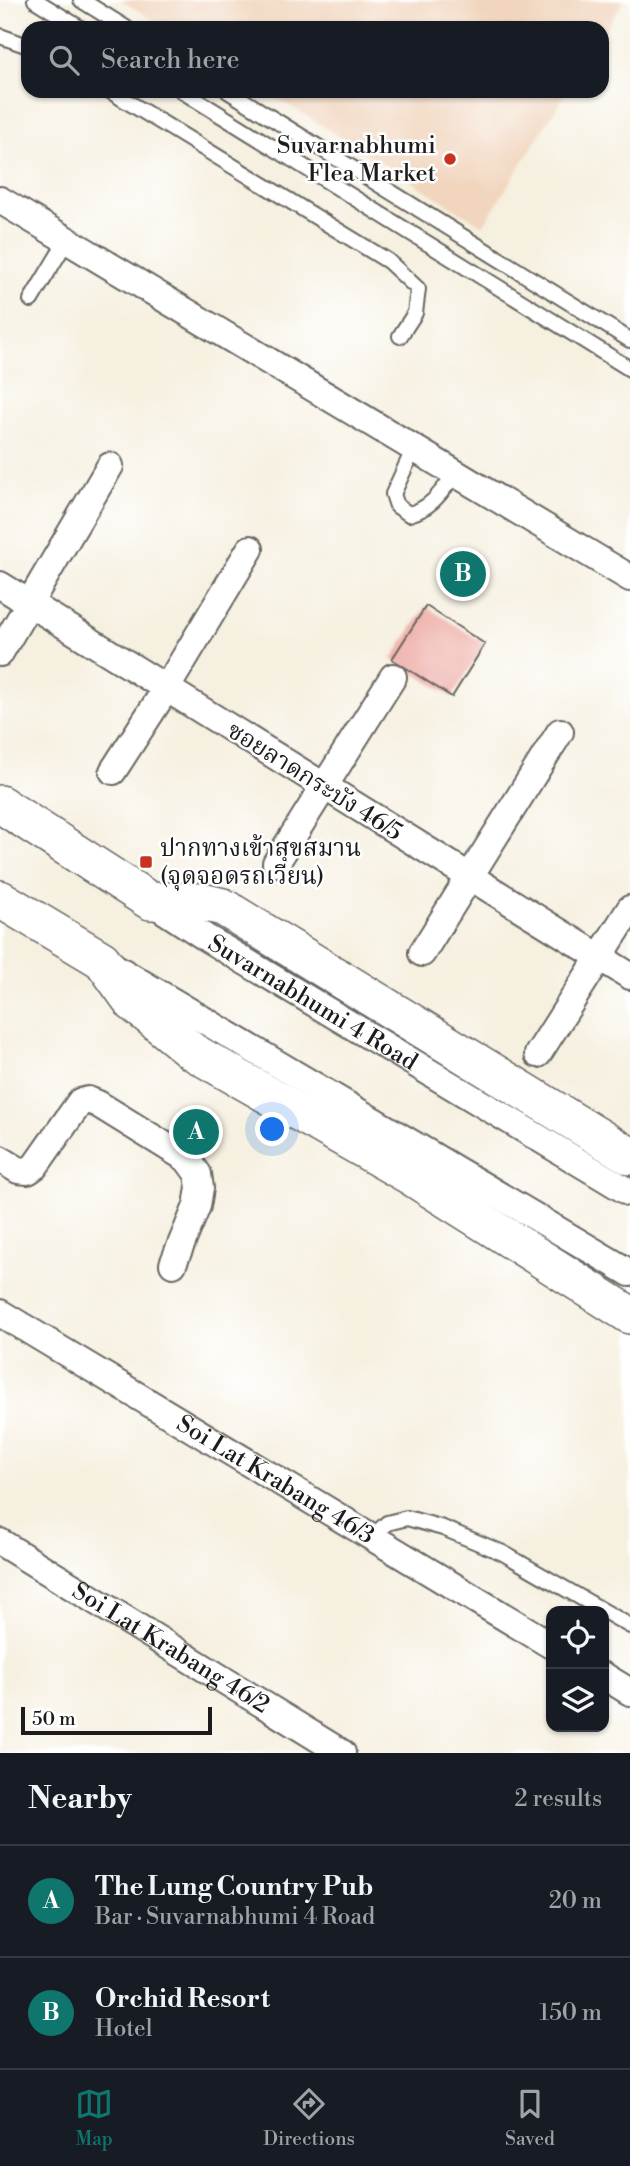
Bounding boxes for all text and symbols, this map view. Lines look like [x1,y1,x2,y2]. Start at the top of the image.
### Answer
search box [21,21,609,98]
icon: search [45,41,83,79]
text: Search here [101,44,240,76]
place label: Suvarnabhumi Flea Market [277,131,436,189]
marker: Suvarnabhumi Flea Market [442,151,458,167]
pin: B [440,548,486,600]
street label: ซอยลาดกระบัง 46/5 [221,716,408,848]
place label: ปากทางเข้าสุขสมาน (จุดจอดรถเวียน) [160,834,361,892]
marker: ปากทางเข้าสุขสมาน (จุดจอดรถเวียน) [138,854,154,870]
street label: Suvarnabhumi 4 Road [202,929,423,1078]
pin: A [173,1106,219,1158]
your location [255,1112,289,1146]
street label: Soi Lat Krabang 46/3 [171,1409,380,1551]
street label: Soi Lat Krabang 46/2 [66,1576,275,1721]
map controls [546,1606,609,1732]
button: locate [546,1606,609,1669]
button: layers [546,1669,609,1732]
scale bar [21,1704,212,1736]
text: 50 m [32,1707,76,1731]
text: Nearby [28,1780,132,1818]
text: 2 results [515,1785,602,1813]
text: The Lung Country Pub [95,1871,373,1903]
text: A [43,1887,59,1915]
text: 20 m [549,1887,602,1915]
text: Bar · Suvarnabhumi 4 Road [95,1903,375,1931]
text: Orchid Resort [95,1983,270,2015]
text: B [42,1999,60,2027]
text: 150 m [539,1999,602,2027]
text: Hotel [95,2015,153,2043]
tab: Map [75,2085,113,2151]
tab: Directions [263,2085,355,2151]
tab: Saved [505,2085,555,2151]

